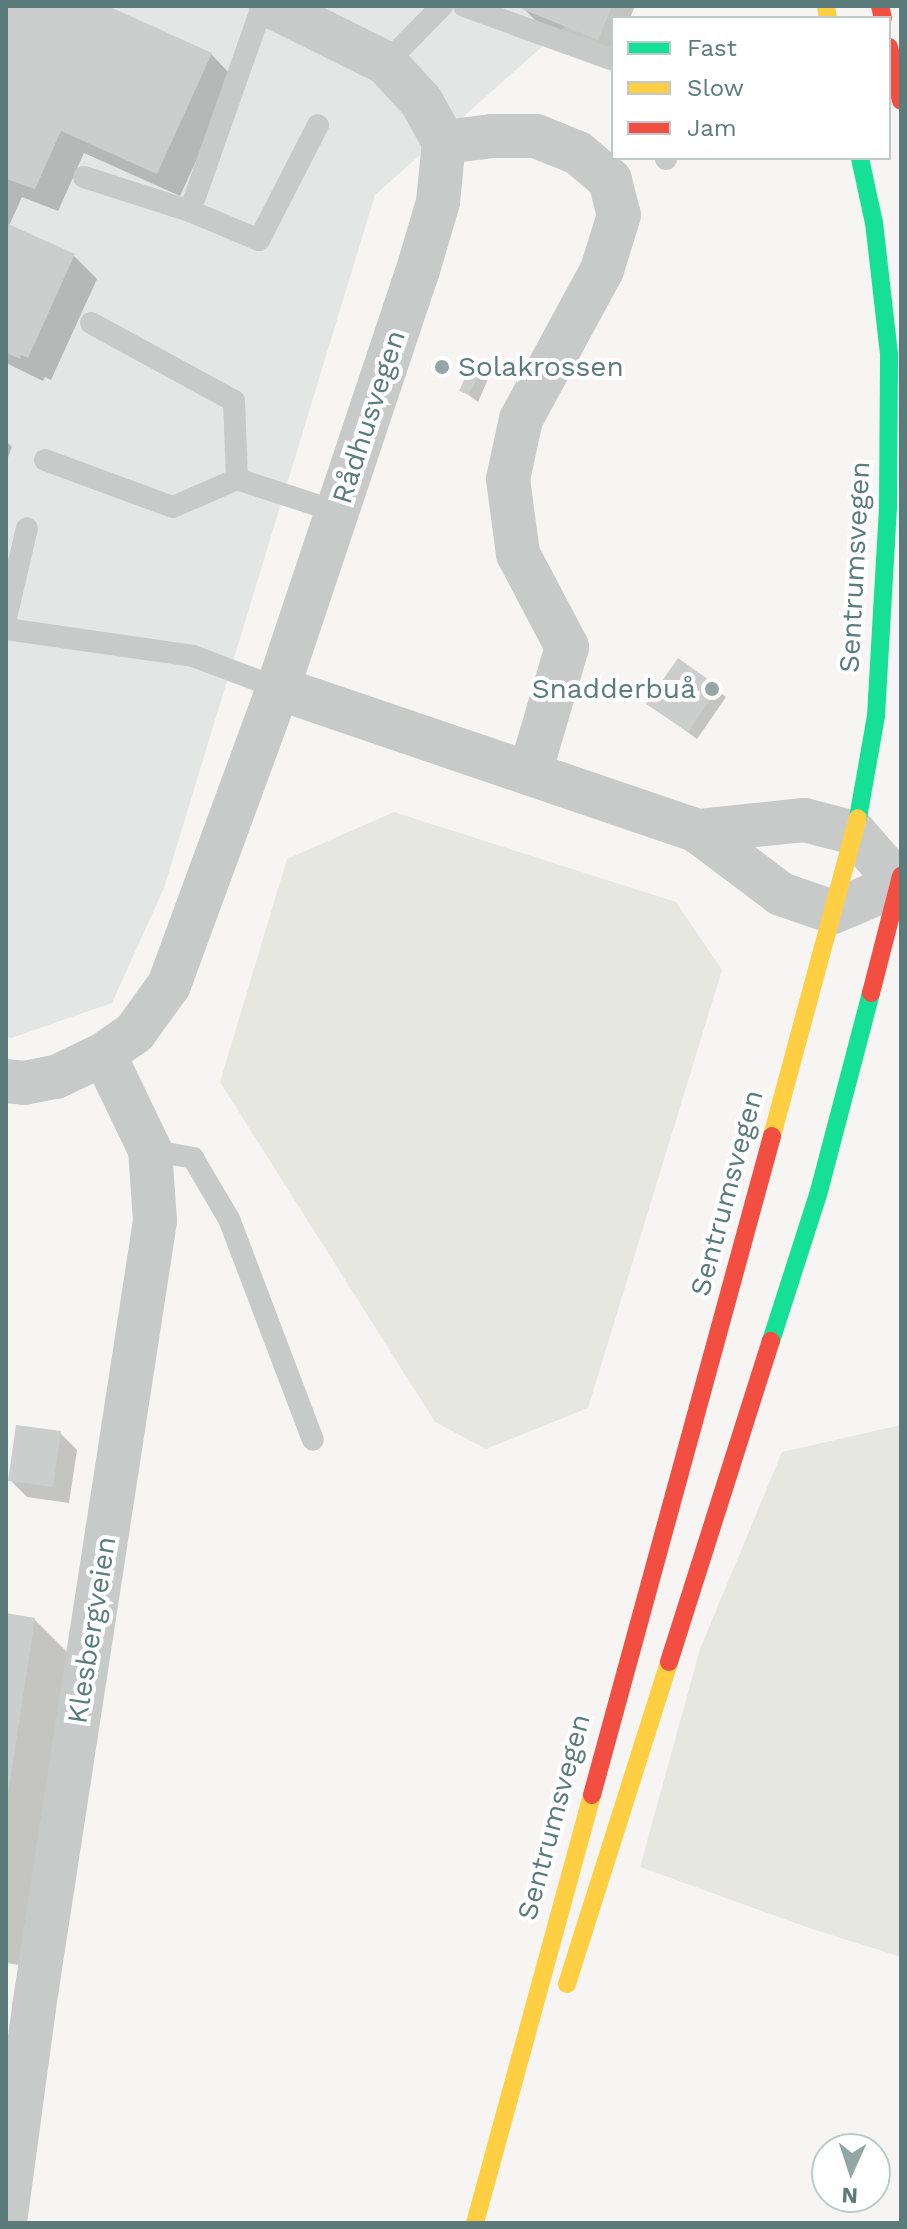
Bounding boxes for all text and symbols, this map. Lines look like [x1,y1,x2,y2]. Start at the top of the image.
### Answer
legend [611,16,891,160]
text: Fast [687,34,737,62]
text: Slow [687,74,744,102]
text: Jam [687,114,737,142]
street label: Rådhusvegen [325,326,413,508]
place label: Solakrossen [458,350,624,384]
marker: Solakrossen [433,358,451,376]
street label: Sentrumsvegen [833,460,877,674]
place label: Snadderbuå [532,672,696,706]
marker: Snadderbuå [703,680,721,698]
street label: Sentrumsvegen [683,1086,771,1300]
street label: Klesbergveien [61,1534,123,1726]
street label: Sentrumsvegen [510,1710,598,1924]
north arrow [811,2133,891,2213]
text: N [841,2183,859,2208]

